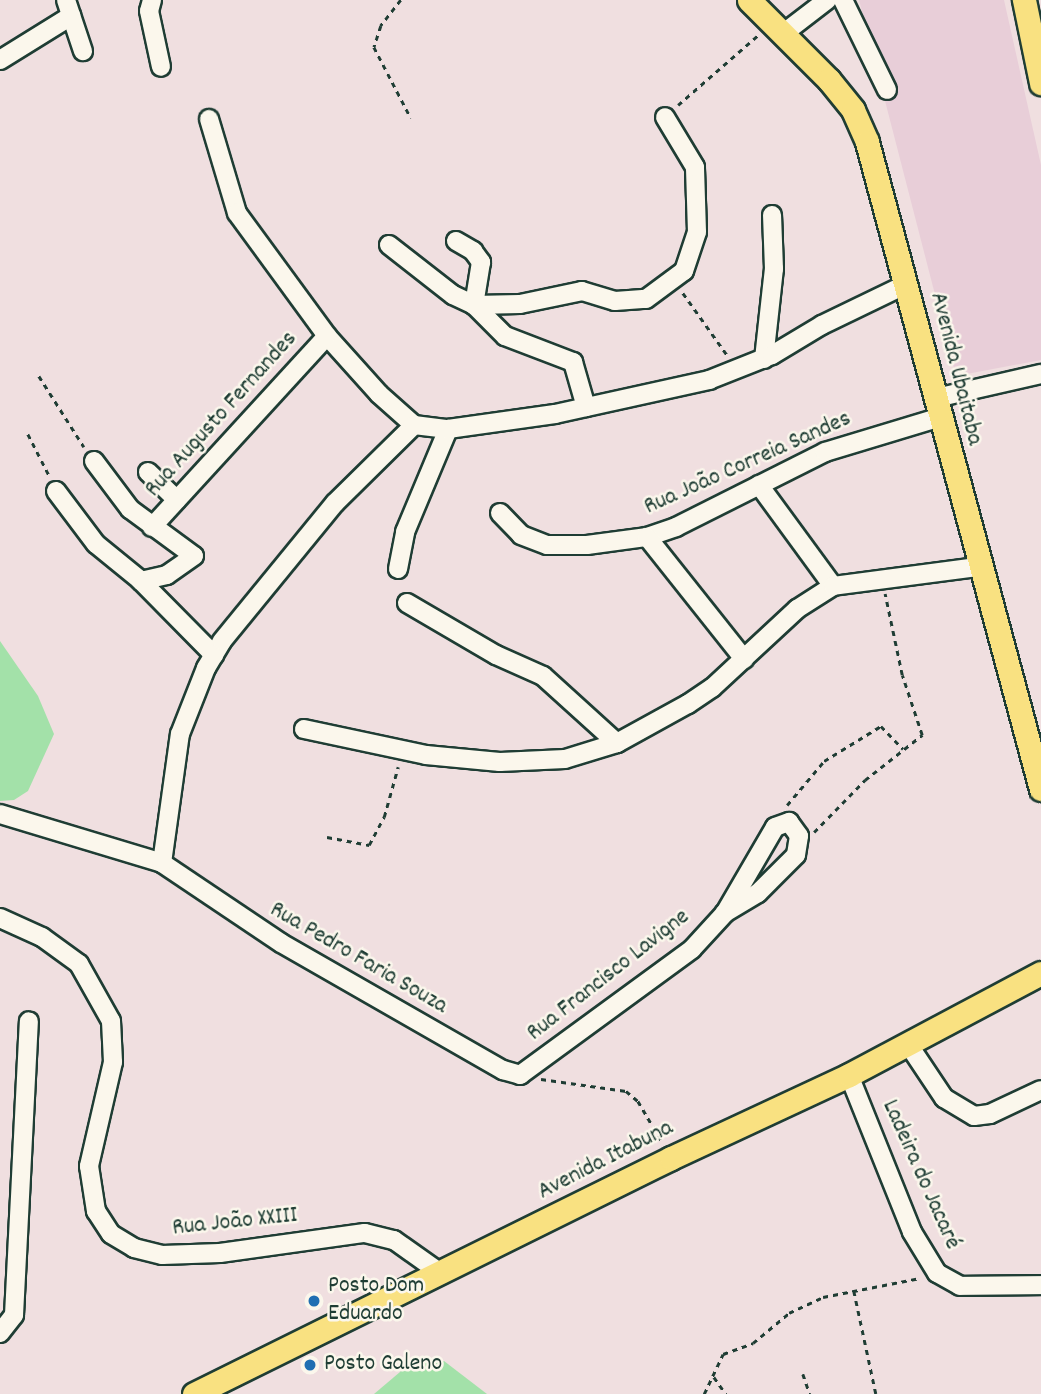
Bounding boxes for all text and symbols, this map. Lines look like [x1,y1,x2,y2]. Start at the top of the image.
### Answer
street label: Avenida Ubaitaba [922,290,988,448]
street label: Rua Augusto Fernandes [140,326,304,504]
street label: Rua João Correia Sandes [640,405,856,523]
street label: Rua Pedro Faria Souza [264,896,452,1022]
street label: Rua Francisco Lavigne [522,904,696,1048]
street label: Ladeira do Jacaré [874,1096,966,1254]
street label: Avenida Itabuna [534,1115,678,1207]
street label: Rua João XXIII [171,1202,299,1244]
place label: Posto Dom Eduardo [328,1273,424,1329]
marker: Posto Dom Eduardo [306,1293,322,1309]
place label: Posto Galeno [324,1351,442,1379]
marker: Posto Galeno [302,1357,318,1373]

